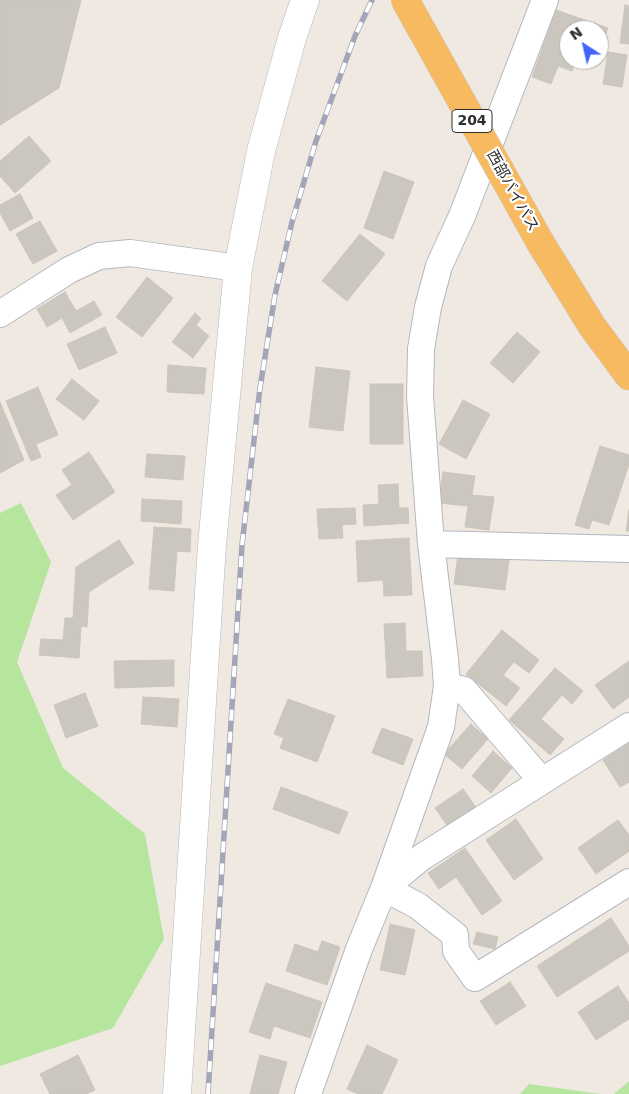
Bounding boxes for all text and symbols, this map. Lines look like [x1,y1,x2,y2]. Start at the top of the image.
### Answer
north arrow [559,20,609,70]
text: N [567,24,585,43]
road number: 204 [452,110,492,132]
street label: 西部バイパス [482,147,542,235]

